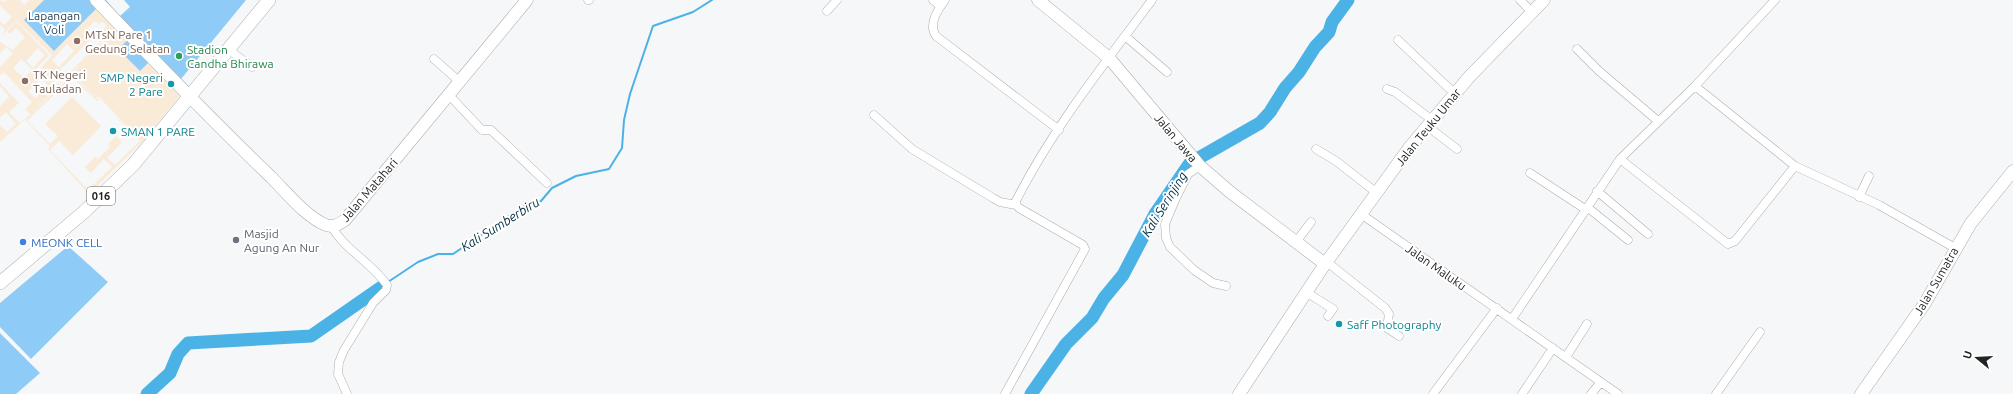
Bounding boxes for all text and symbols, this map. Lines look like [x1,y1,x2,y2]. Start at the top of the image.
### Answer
park label: Lapangan Voli [28,9,80,36]
place label: MTsN Pare 1 Gedung Selatan [85,28,170,55]
marker: MTsN Pare 1 Gedung Selatan [72,36,82,46]
place label: Stadion Candha Bhirawa [187,43,274,70]
marker: Stadion Candha Bhirawa [174,51,184,61]
place label: TK Negeri Tauladan [33,68,86,95]
place label: SMP Negeri 2 Pare [100,71,163,98]
marker: TK Negeri Tauladan [20,76,30,86]
marker: SMP Negeri 2 Pare [166,79,176,89]
street label: Jalan Teuku Umar [1393,85,1463,168]
street label: Jalan Jawa [1152,111,1200,165]
place label: SMAN 1 PARE [121,125,195,138]
marker: SMAN 1 PARE [108,126,118,136]
street label: Jalan Matahari [338,156,400,224]
water label: Kali Serinjing [1138,169,1190,239]
road number: 016 [87,187,115,205]
water label: Kali Sumberbiru [458,194,542,254]
place label: Masjid Agung An Nur [244,227,320,254]
marker: Masjid Agung An Nur [231,235,241,245]
place label: MEONK CELL [31,236,102,249]
marker: MEONK CELL [18,237,28,247]
street label: Jalan Maluku [1403,241,1469,293]
street label: Jalan Sumatra [1911,245,1961,317]
place label: Saff Photography [1347,318,1441,331]
marker: Saff Photography [1334,319,1344,329]
north arrow [1957,338,1997,378]
text: U [1961,349,1974,360]

